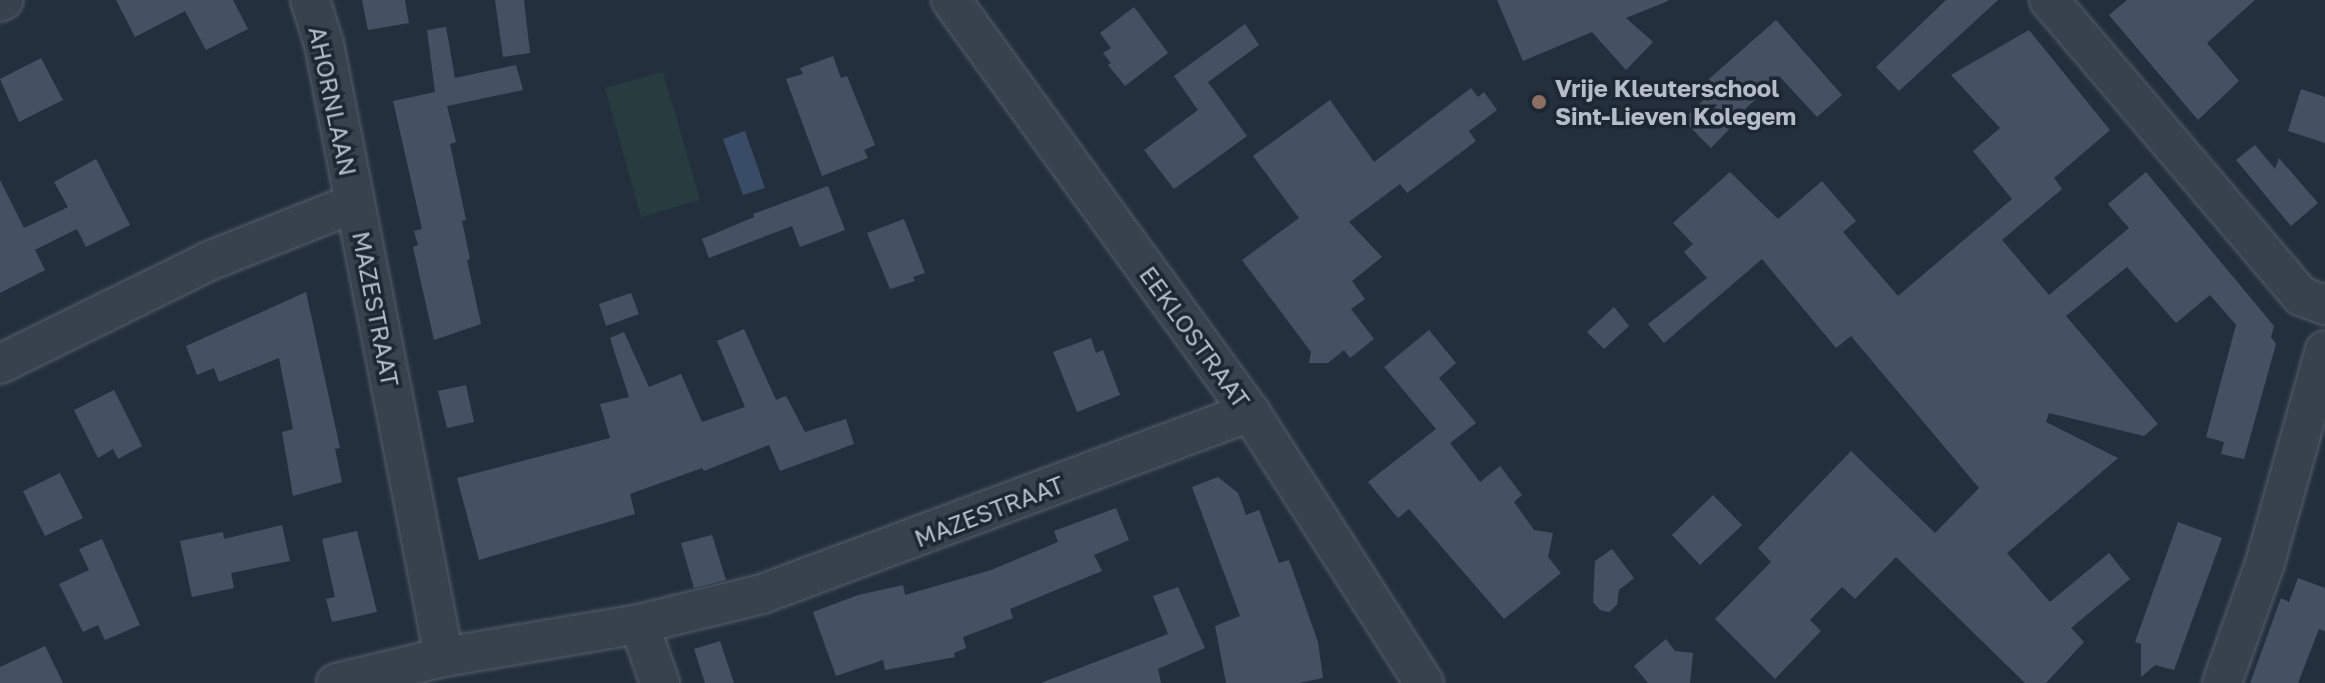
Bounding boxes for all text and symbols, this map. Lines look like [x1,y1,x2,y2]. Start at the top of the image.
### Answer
street label: AHORNLAAN [303,24,363,178]
place label: Vrije Kleuterschool Sint-Lieven Kolegem [1555,74,1796,130]
marker: Vrije Kleuterschool Sint-Lieven Kolegem [1530,93,1548,111]
street label: MAZESTRAAT [347,229,405,389]
street label: EEKLOSTRAAT [1134,260,1256,414]
street label: MAZESTRAAT [910,469,1068,553]

